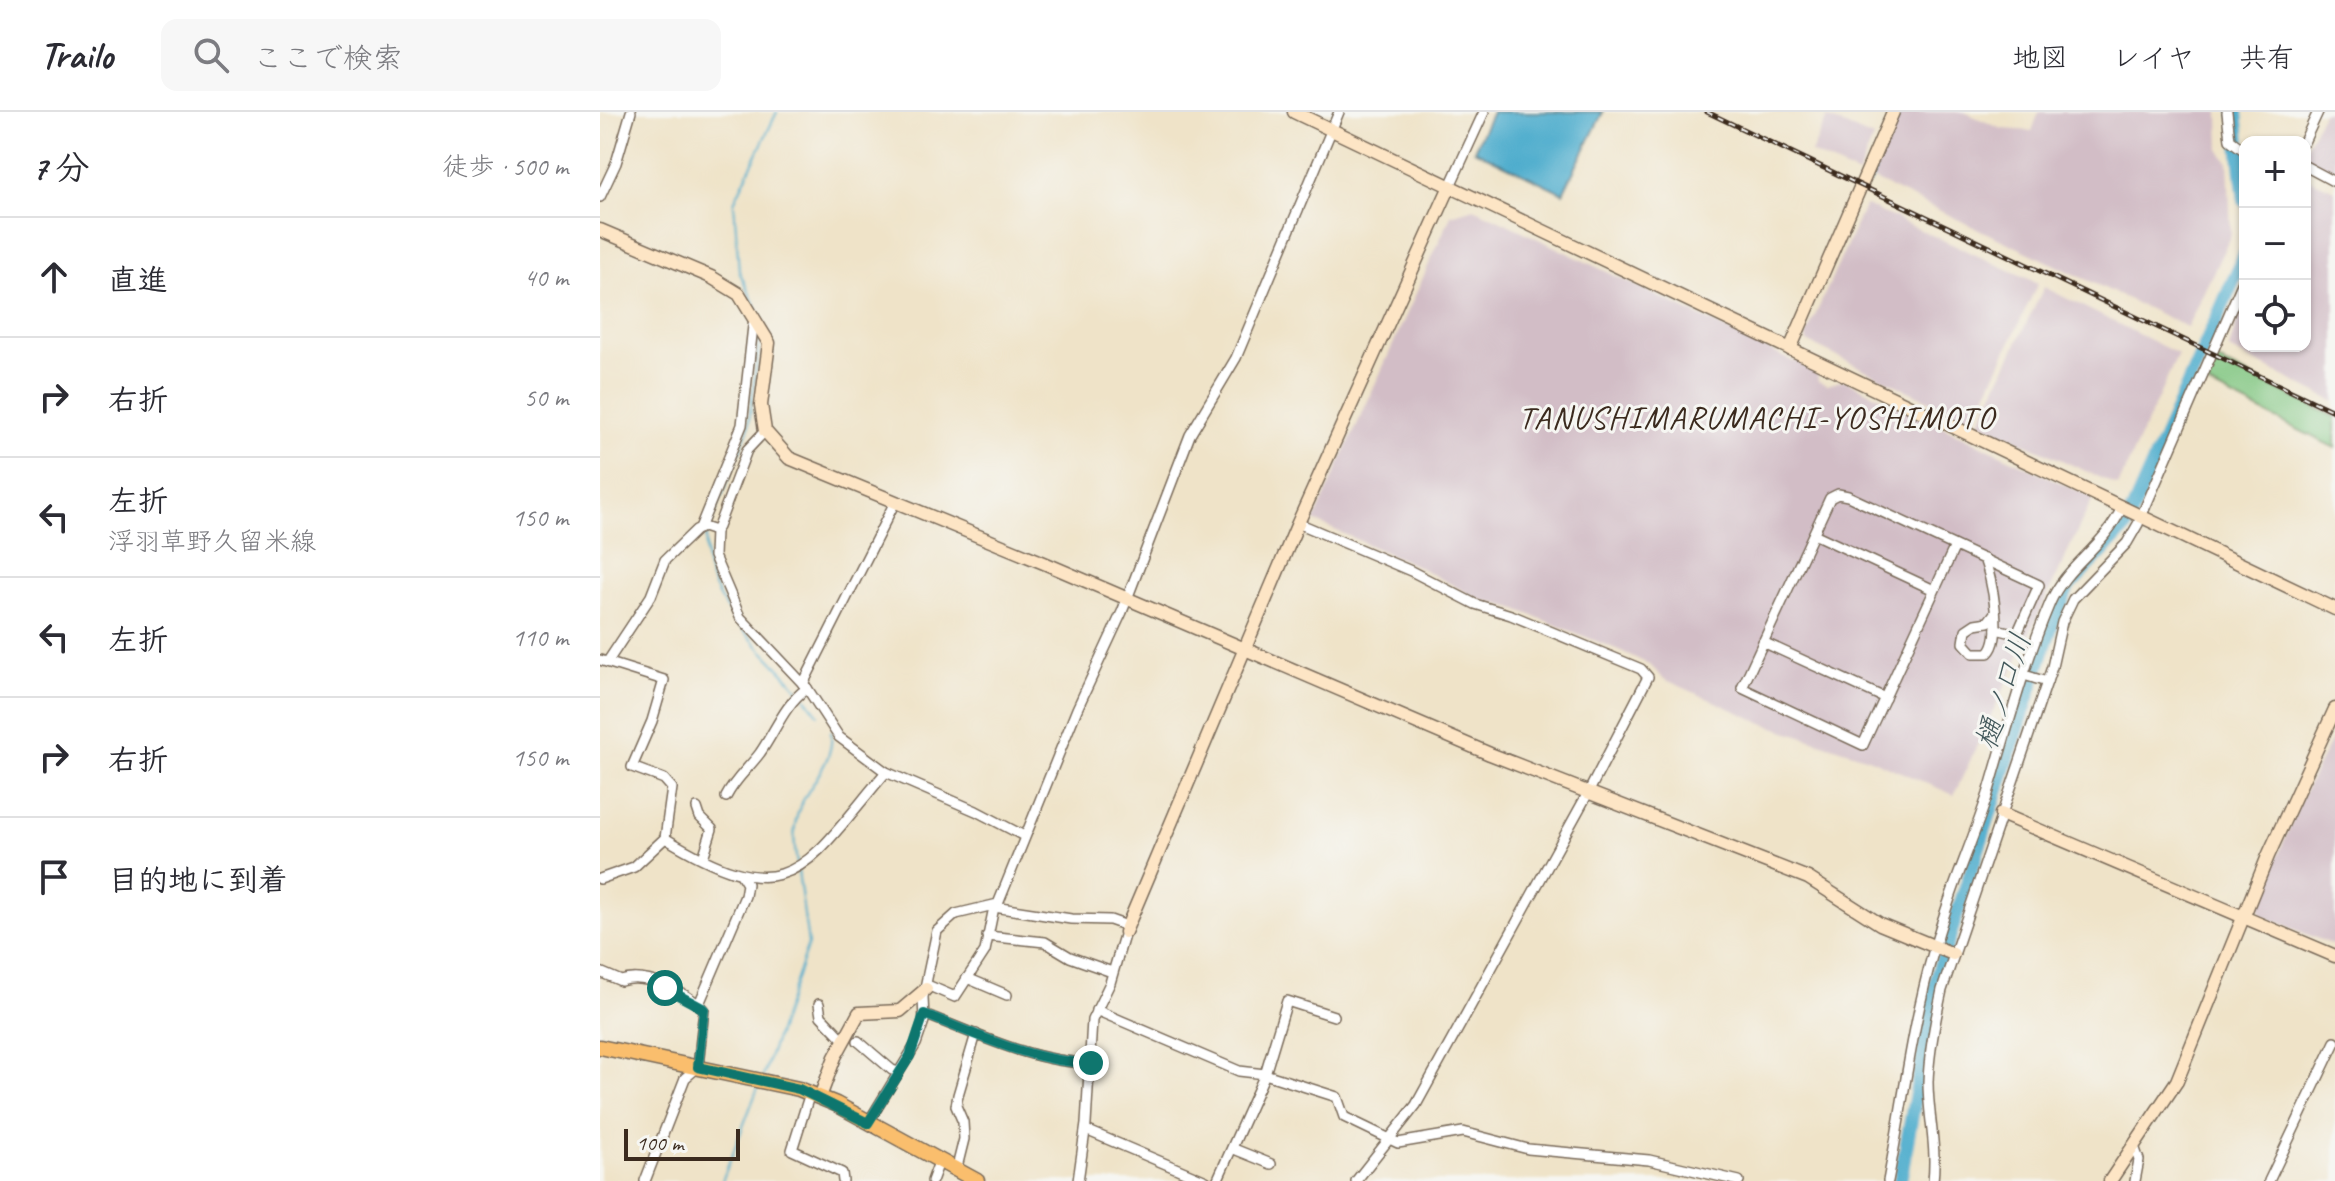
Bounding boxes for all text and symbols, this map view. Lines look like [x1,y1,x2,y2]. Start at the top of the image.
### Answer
search box [161,19,721,91]
text: Trailo [40,32,113,79]
icon: search [189,33,233,77]
text: ここで検索 [253,39,403,77]
text: 地図 [2012,40,2068,75]
text: レイヤ [2112,40,2195,75]
text: 共有 [2239,40,2295,75]
map controls [2239,136,2311,352]
button: + [2239,136,2311,208]
text: 7 分 [32,146,89,189]
text: 徒歩 · 500 m [443,150,568,183]
button: − [2239,208,2311,280]
icon: ahead [32,255,76,299]
text: 直進 [108,261,168,299]
text: 40 m [524,261,568,294]
button: locate [2239,280,2311,352]
icon: right [32,375,76,419]
text: 右折 [108,381,168,419]
text: 50 m [524,381,568,414]
district label: TANUSHIMARUMACHI-YOSHIMOTO [1519,397,1996,438]
text: 左折 [108,482,168,520]
icon: left [32,495,76,539]
text: 150 m [512,501,568,534]
text: 浮羽草野久留米線 [108,525,316,558]
icon: left [32,615,76,659]
text: 左折 [108,621,168,659]
text: 110 m [512,621,568,654]
water label: 樋ノ口川 [1966,628,2040,754]
icon: right [32,735,76,779]
text: 右折 [108,741,168,779]
text: 150 m [512,741,568,774]
icon: arrive [32,855,76,899]
text: 目的地に到着 [108,861,288,899]
route start [647,970,683,1006]
route end [1073,1045,1109,1081]
scale bar [624,1125,740,1161]
text: 100 m [636,1129,683,1157]

